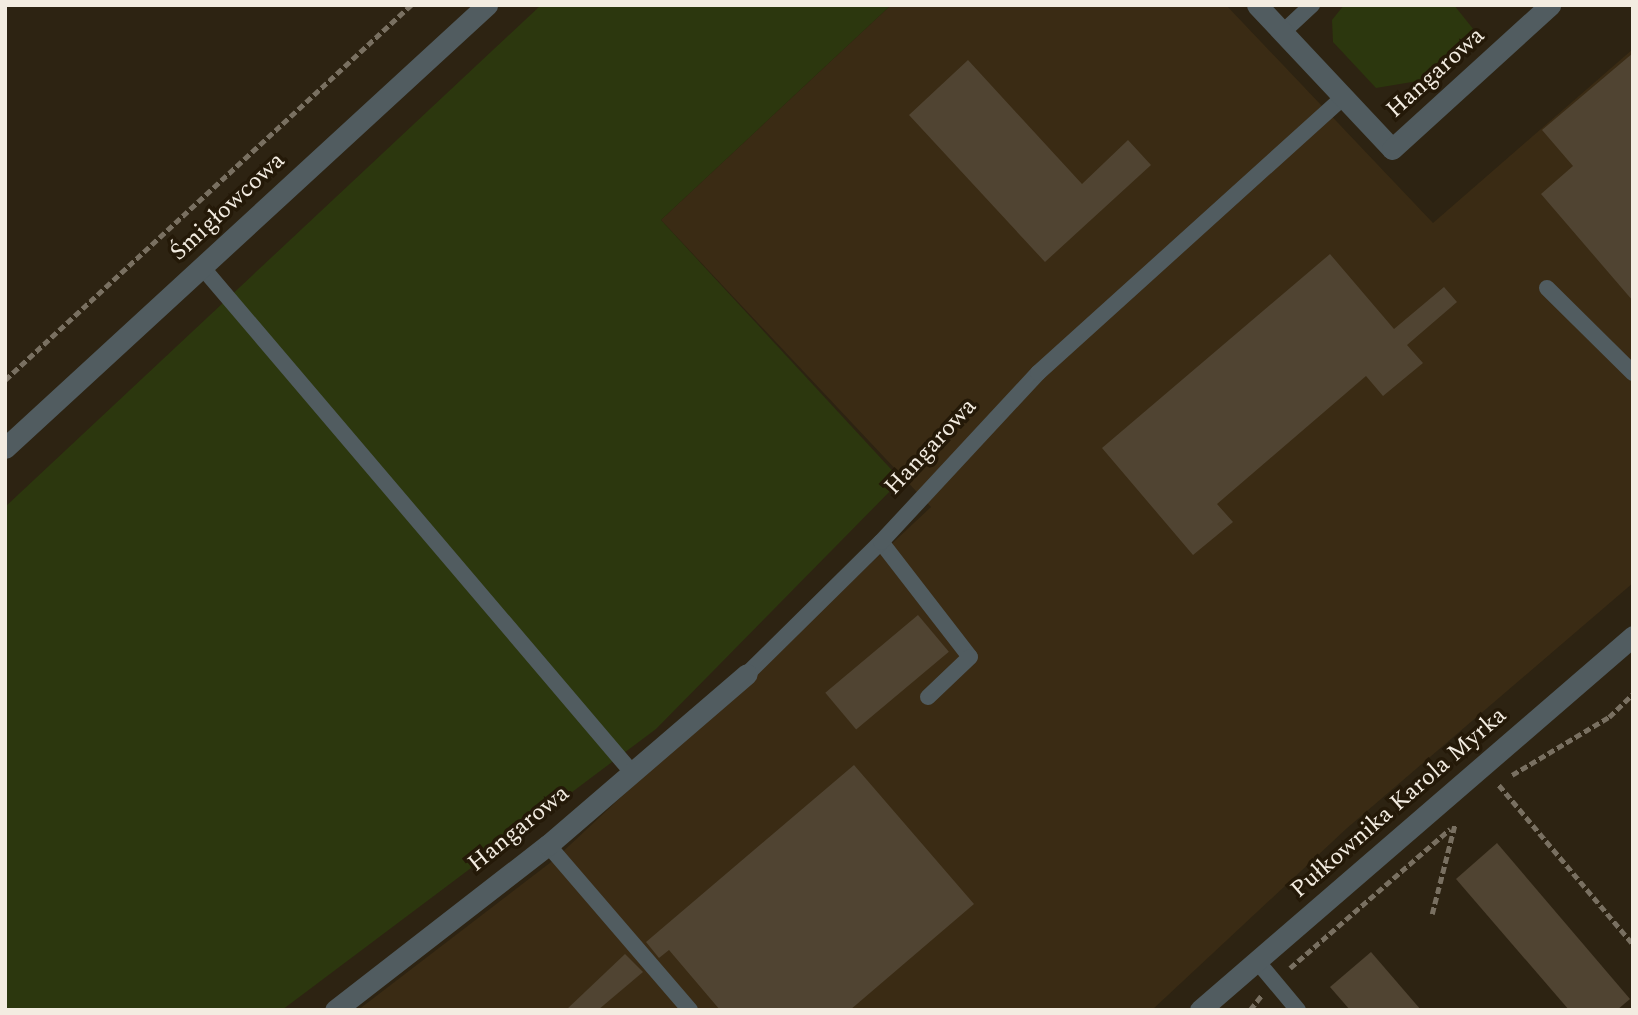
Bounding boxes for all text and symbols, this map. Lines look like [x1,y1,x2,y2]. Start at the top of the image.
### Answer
street label: Hangarowa [1381,22,1491,124]
street label: Śmigłowcowa [165,147,291,267]
street label: Hangarowa [879,393,983,501]
street label: Pułkownika Karola Myrka [1285,701,1513,905]
street label: Hangarowa [463,779,575,879]

